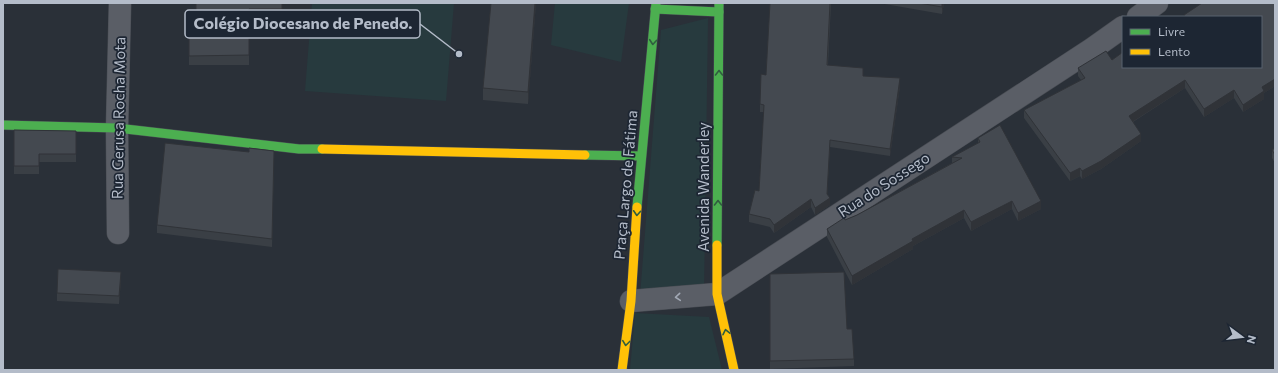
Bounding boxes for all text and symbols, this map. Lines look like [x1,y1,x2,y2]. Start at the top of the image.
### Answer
callout: Colégio Diocesano de Penedo. [185,10,420,38]
text: Colégio Diocesano de Penedo. [194,13,412,32]
legend [1122,16,1262,68]
text: Livre [1158,24,1185,38]
street label: Rua Gerusa Rocha Mota [108,37,128,199]
one-way arrow [648,39,657,45]
text: Lento [1158,44,1190,58]
one-way arrow [715,70,723,76]
street label: Praça Largo de Fátima [610,109,641,260]
street label: Avenida Wanderley [694,122,712,252]
street label: Rua do Sossego [834,148,933,220]
one-way arrow [714,200,722,206]
one-way arrow [633,210,642,216]
one-way arrow [675,292,681,301]
north arrow [1222,317,1262,357]
one-way arrow [722,329,730,335]
text: N [1245,334,1259,345]
one-way arrow [621,340,630,346]

